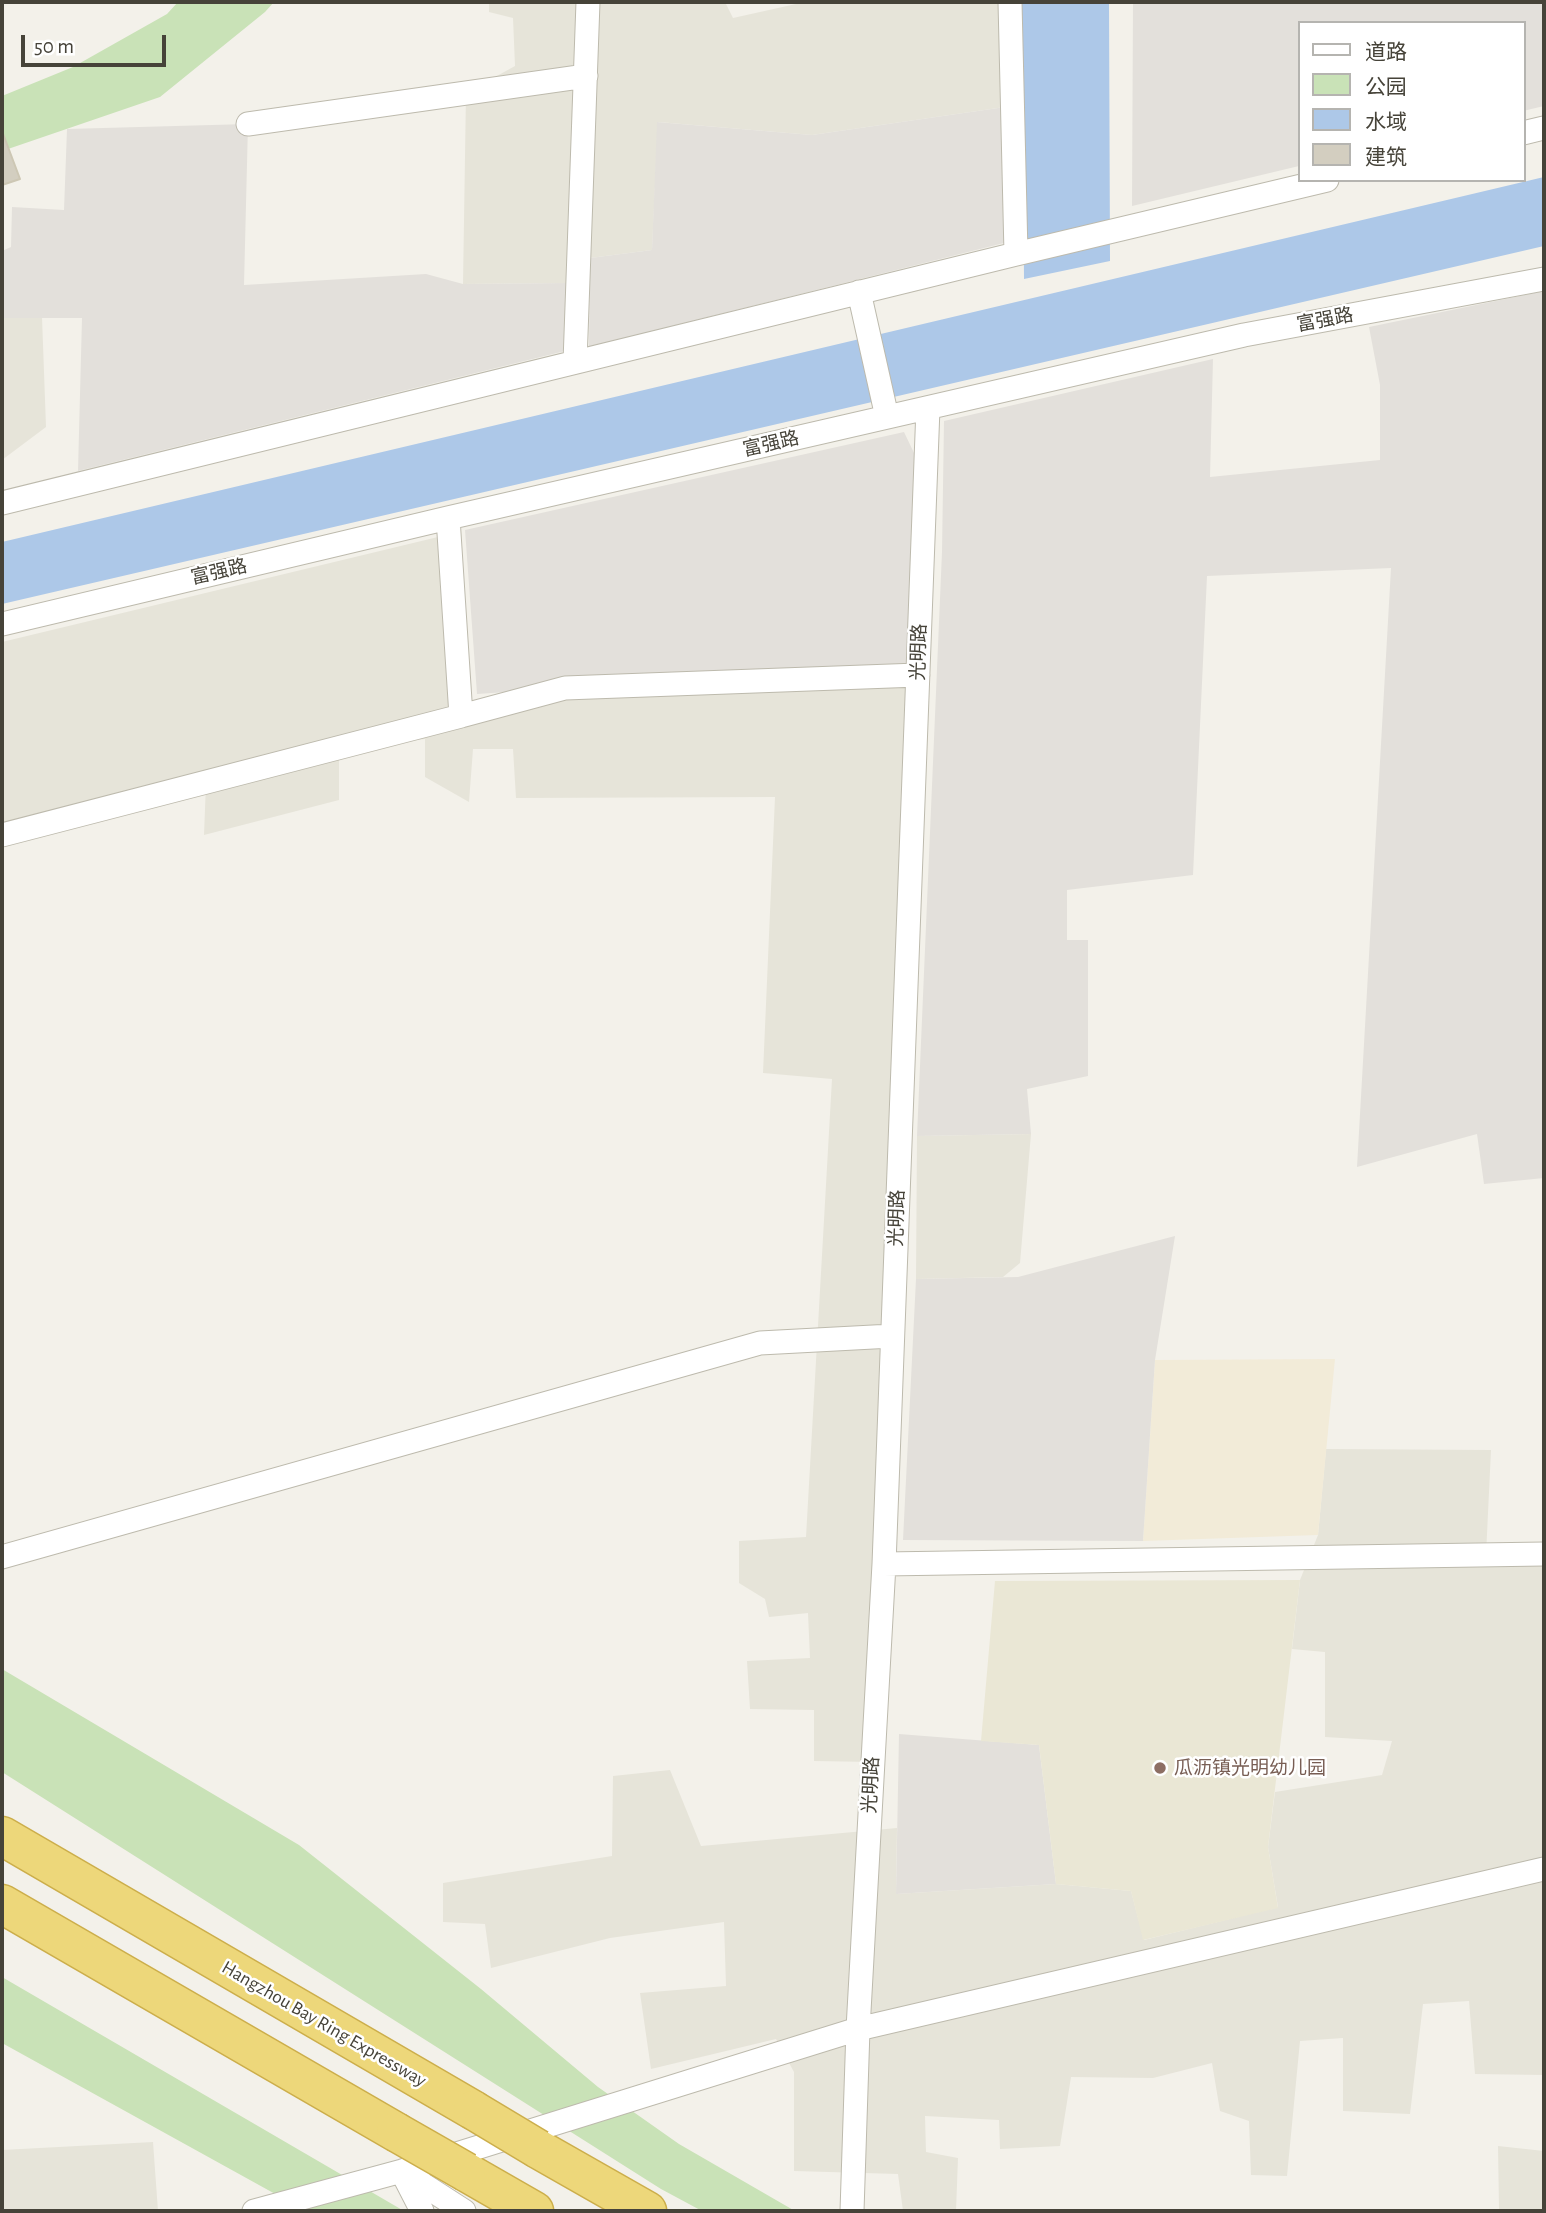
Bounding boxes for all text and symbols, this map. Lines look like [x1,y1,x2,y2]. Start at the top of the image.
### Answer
scale bar [24,21,170,65]
legend [1298,21,1525,182]
text: 50 m [34,36,74,57]
text: 道路 [1365,42,1407,63]
text: 公园 [1365,77,1407,98]
text: 水域 [1365,112,1407,133]
text: 建筑 [1365,147,1407,168]
street label: 富强路 [1295,303,1355,337]
street label: 富强路 [741,426,801,462]
street label: 富强路 [189,554,249,590]
street label: 光明路 [907,623,931,681]
street label: 光明路 [885,1189,909,1247]
street label: 光明路 [858,1756,884,1814]
place label: 瓜沥镇光明幼儿园 [1174,1757,1326,1779]
marker: 瓜沥镇光明幼儿园 [1152,1760,1168,1776]
street label: Hangzhou Bay Ring Expressway [218,1956,430,2092]

